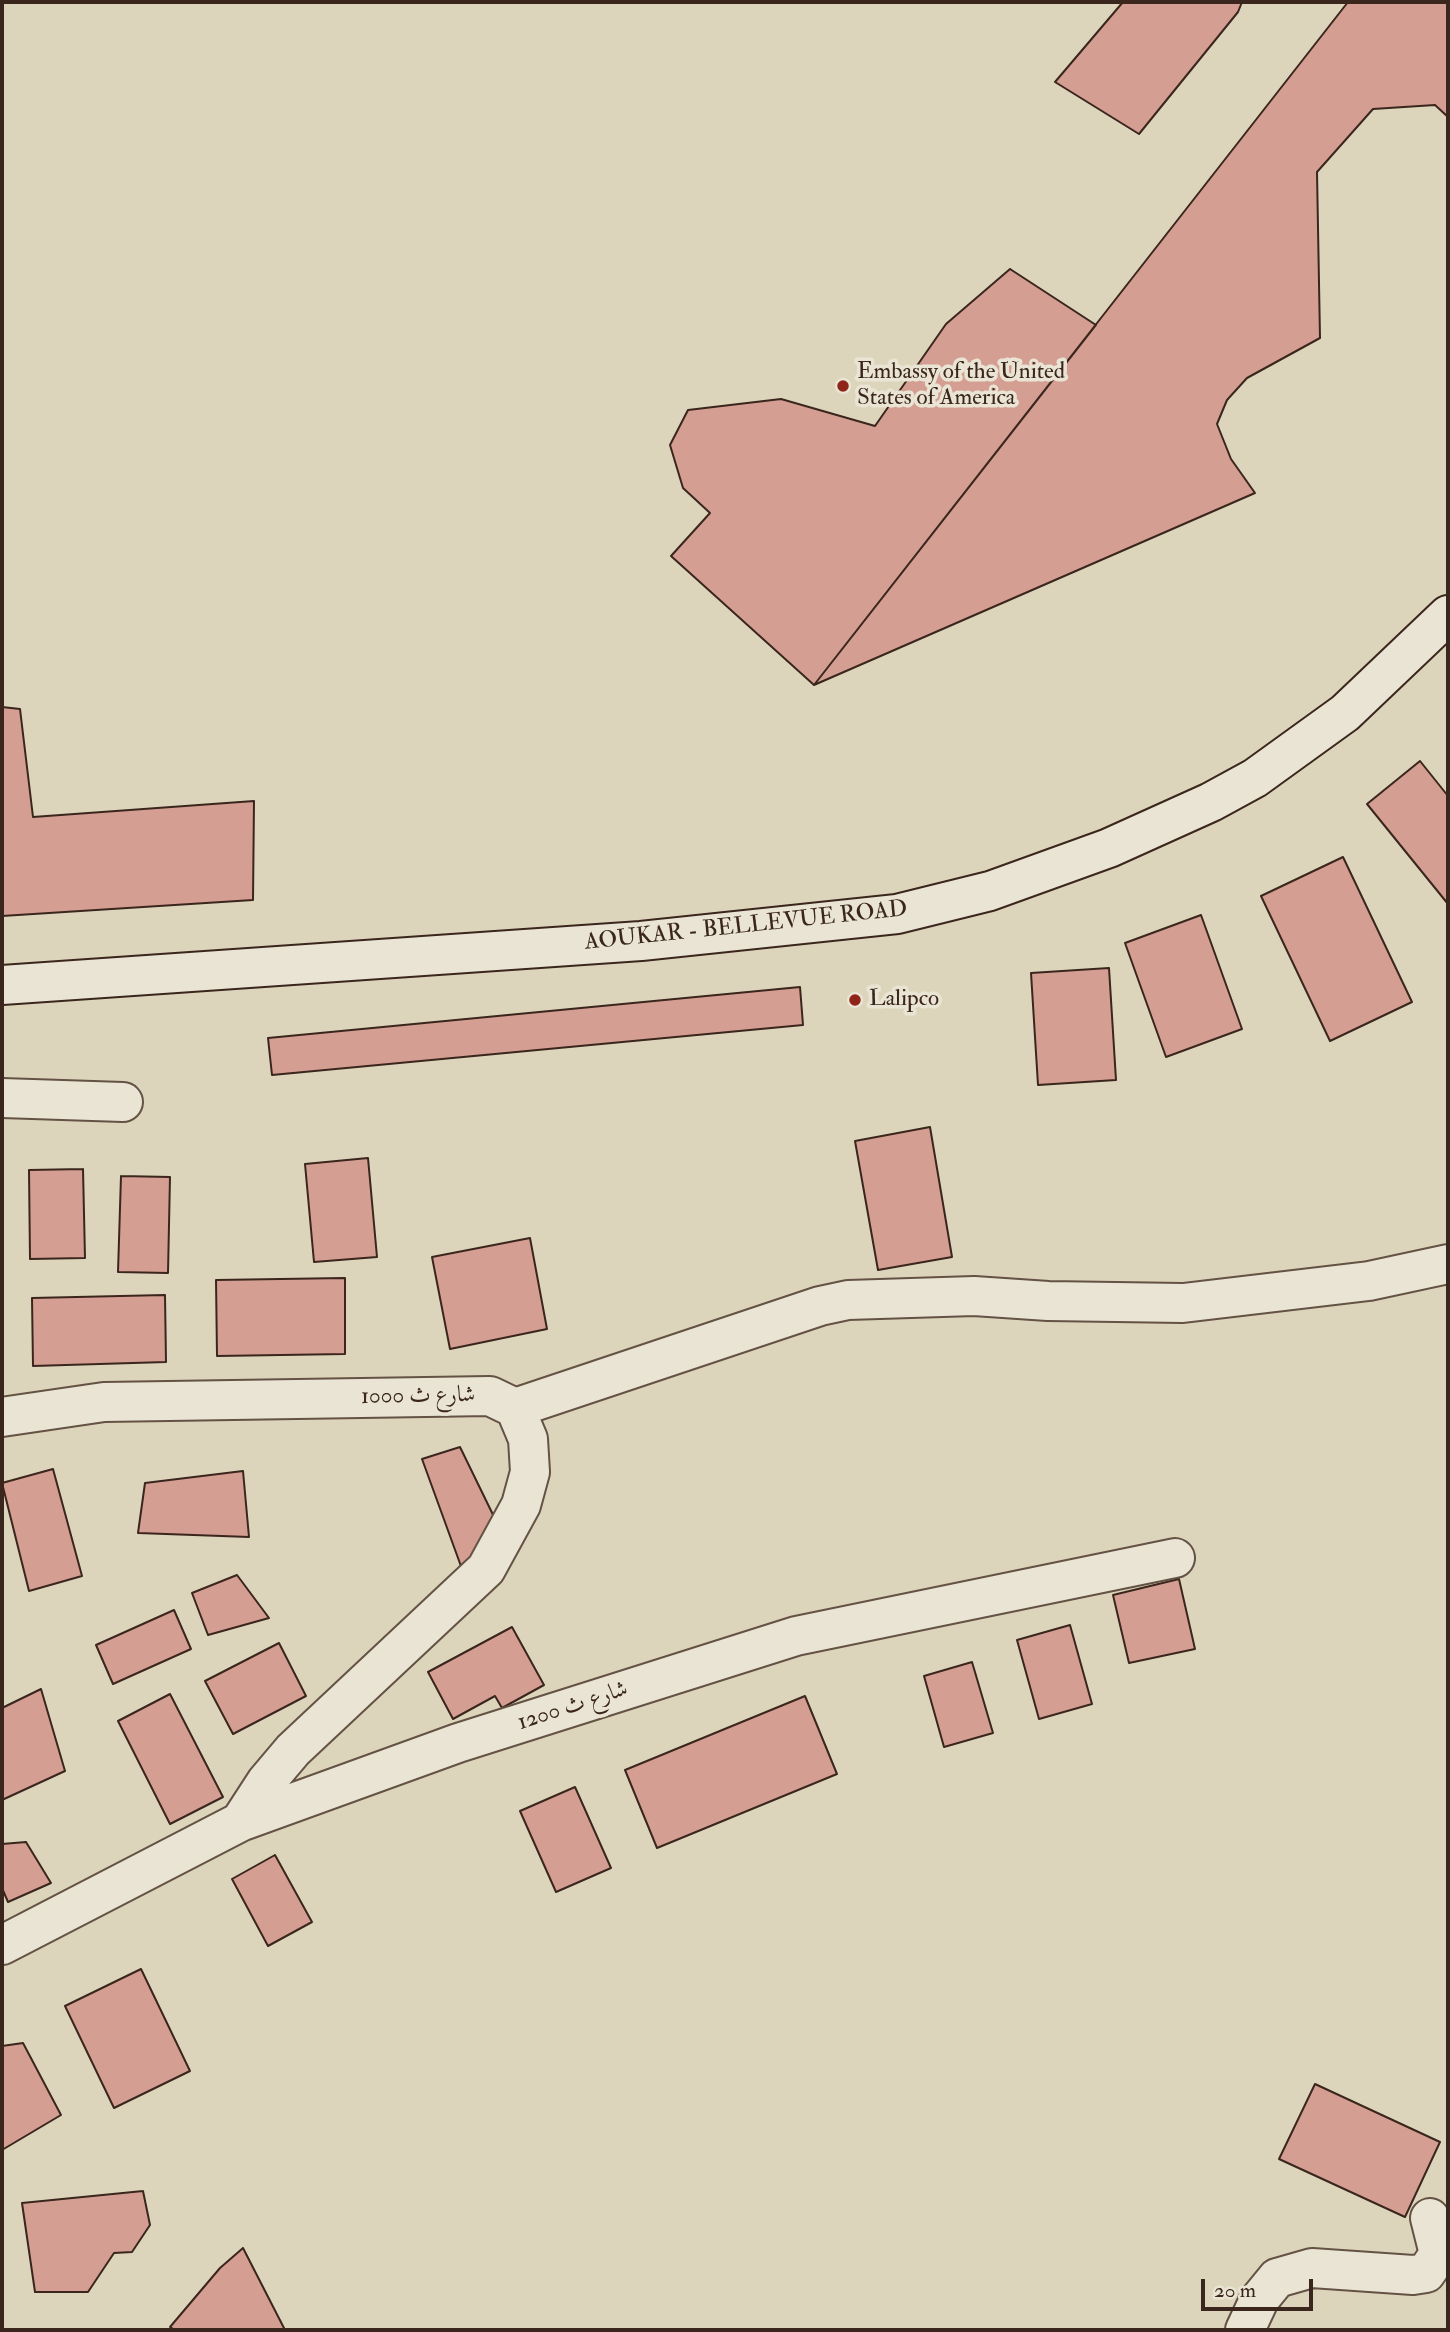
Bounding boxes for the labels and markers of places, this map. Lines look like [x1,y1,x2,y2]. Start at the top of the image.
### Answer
place label: Embassy of the United States of America [857,359,1065,413]
marker: Embassy of the United States of America [835,378,851,394]
place label: Lalipco [869,986,939,1014]
marker: Lalipco [847,992,863,1008]

